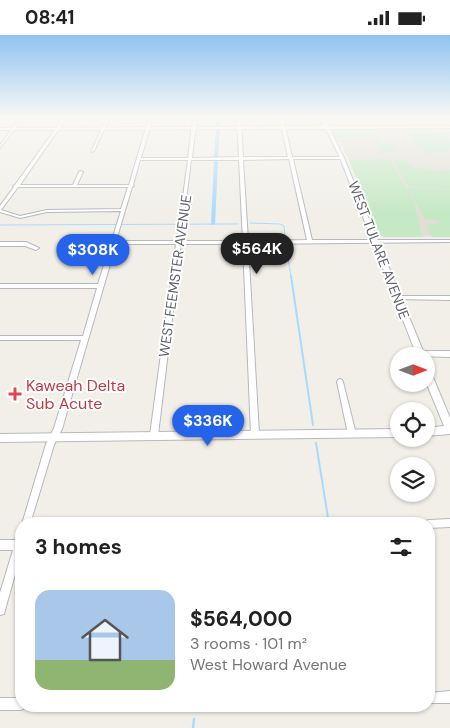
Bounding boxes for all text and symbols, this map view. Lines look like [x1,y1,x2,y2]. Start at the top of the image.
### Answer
text: 08:41 [25,5,75,30]
street label: WEST TULARE AVENUE [344,178,414,322]
street label: WEST FEEMSTER AVENUE [155,194,195,358]
pin: $308K [58,233,128,276]
pin: $564K [222,233,292,275]
text: $564K [232,238,282,259]
text: $308K [67,239,119,260]
north arrow [390,347,435,393]
map controls [390,347,435,502]
place label: Kaweah Delta Sub Acute [26,375,125,414]
marker: Kaweah Delta Sub Acute [8,387,22,401]
button: locate [390,402,435,447]
pin: $336K [173,405,243,447]
text: $336K [183,410,233,431]
button: layers [390,457,435,502]
text: 3 homes [35,533,122,561]
icon: filters [387,533,415,561]
text: $564,000 [190,605,292,633]
icon: home [75,610,135,670]
text: 3 rooms · 101 m² [190,633,307,654]
text: West Howard Avenue [190,654,347,675]

